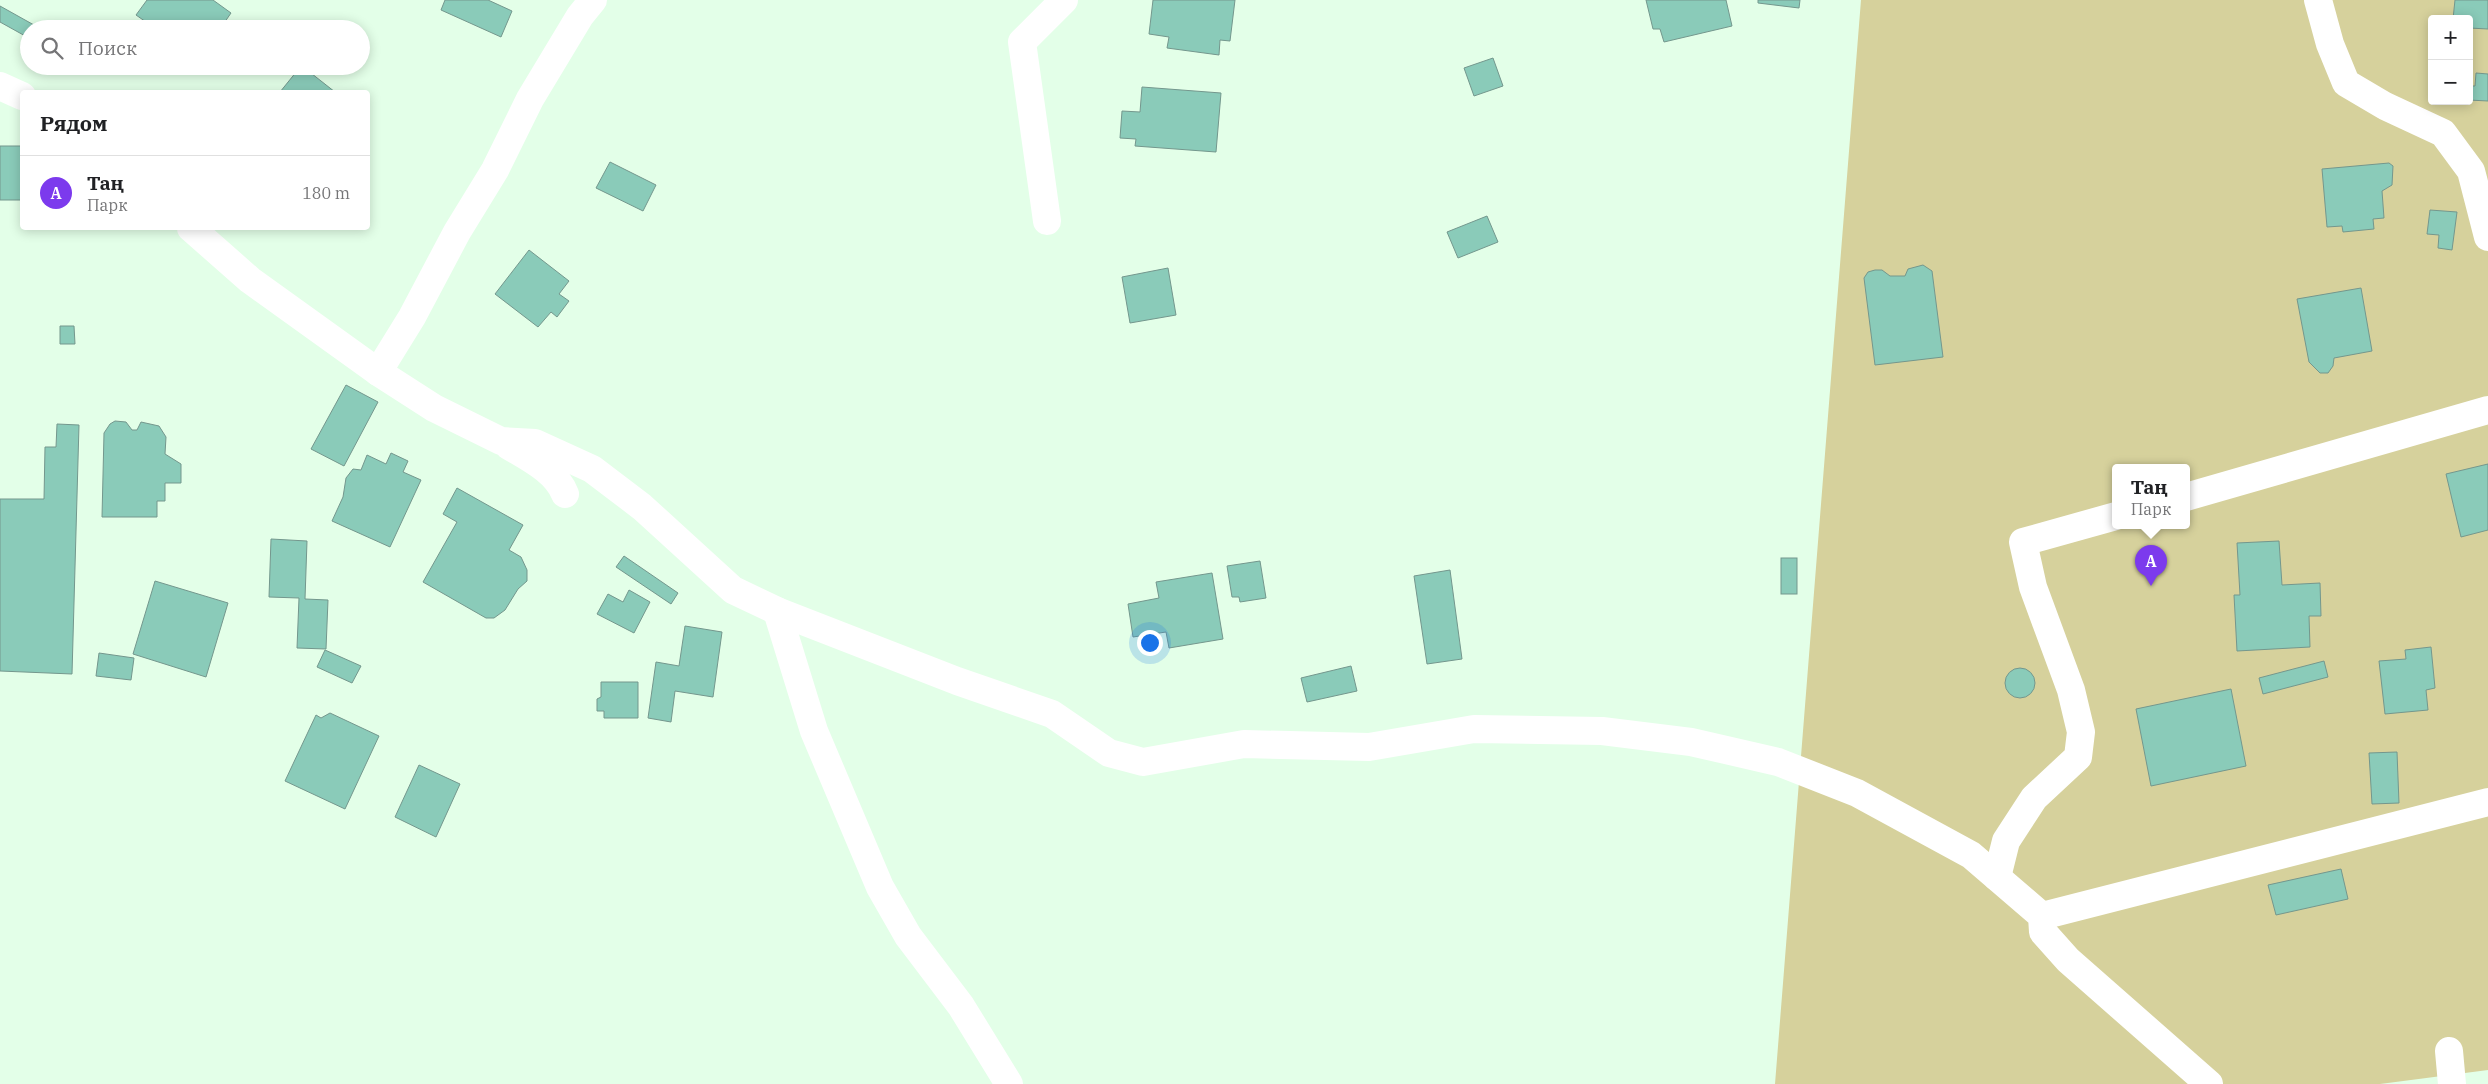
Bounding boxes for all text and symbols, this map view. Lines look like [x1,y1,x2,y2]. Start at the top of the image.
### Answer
map controls [2428,15,2473,105]
button: + [2428,15,2473,60]
search box [20,20,370,75]
icon: search [38,34,66,62]
text: Поиск [78,36,137,60]
button: − [2428,60,2473,105]
text: Рядом [40,109,108,137]
text: Таң [87,171,124,195]
text: A [50,183,62,203]
text: 180 m [302,183,350,203]
text: Парк [87,195,127,215]
popup [2112,464,2190,529]
text: Таң [2131,475,2168,499]
text: Парк [2131,499,2171,519]
pin: A [2135,545,2167,586]
your location [1137,630,1163,656]

